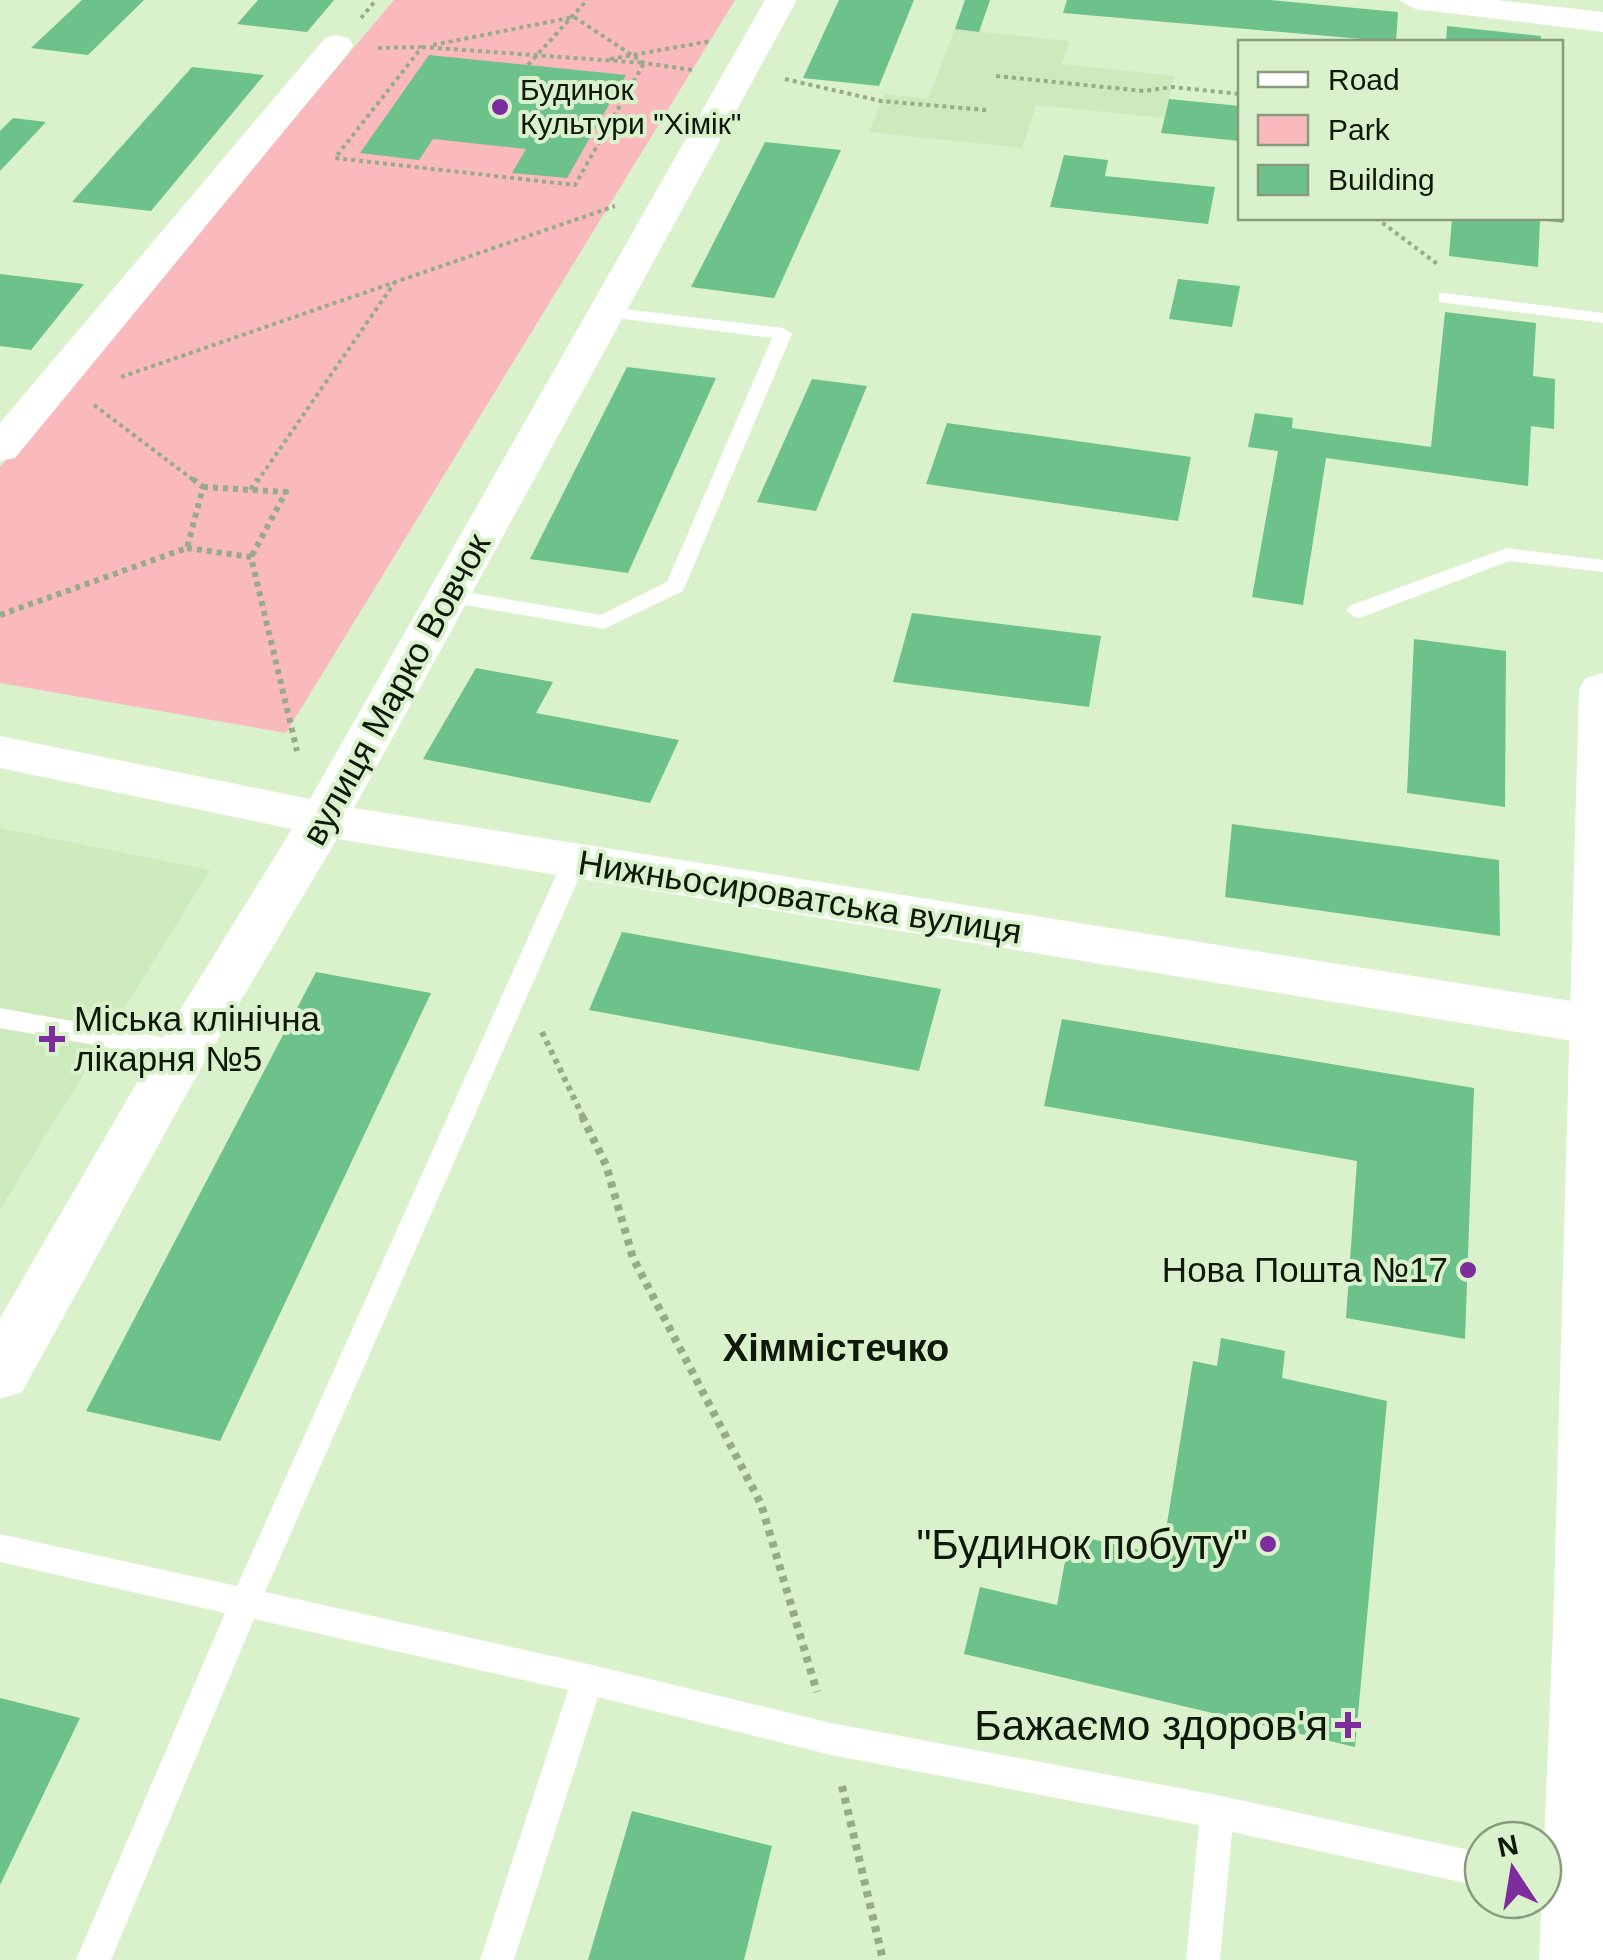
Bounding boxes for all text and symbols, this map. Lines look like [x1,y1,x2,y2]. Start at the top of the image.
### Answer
legend [1238,40,1563,220]
text: Road [1328,63,1400,96]
place label: Будинок Культури "Хімік" [520,73,742,140]
marker: Будинок Культури "Хімік" [489,96,511,118]
text: Park [1328,113,1391,146]
text: Building [1328,163,1435,196]
street label: вулиця Марко Вовчок [294,526,498,851]
street label: Нижньосироватська вулиця [576,842,1025,951]
place label: Міська клінічна лікарня №5 [74,999,321,1078]
marker: Міська клінічна лікарня №5 [39,1026,65,1052]
place label: Нова Пошта №17 [1162,1250,1448,1289]
marker: Нова Пошта №17 [1457,1259,1479,1281]
district label: Хіммістечко [723,1327,949,1369]
place label: "Будинок побуту" [916,1521,1248,1568]
marker: "Будинок побуту" [1257,1533,1279,1555]
place label: Бажаємо здоров'я [974,1702,1328,1749]
marker: Бажаємо здоров'я [1337,1714,1359,1736]
north arrow [1463,1820,1563,1920]
text: N [1495,1829,1521,1863]

